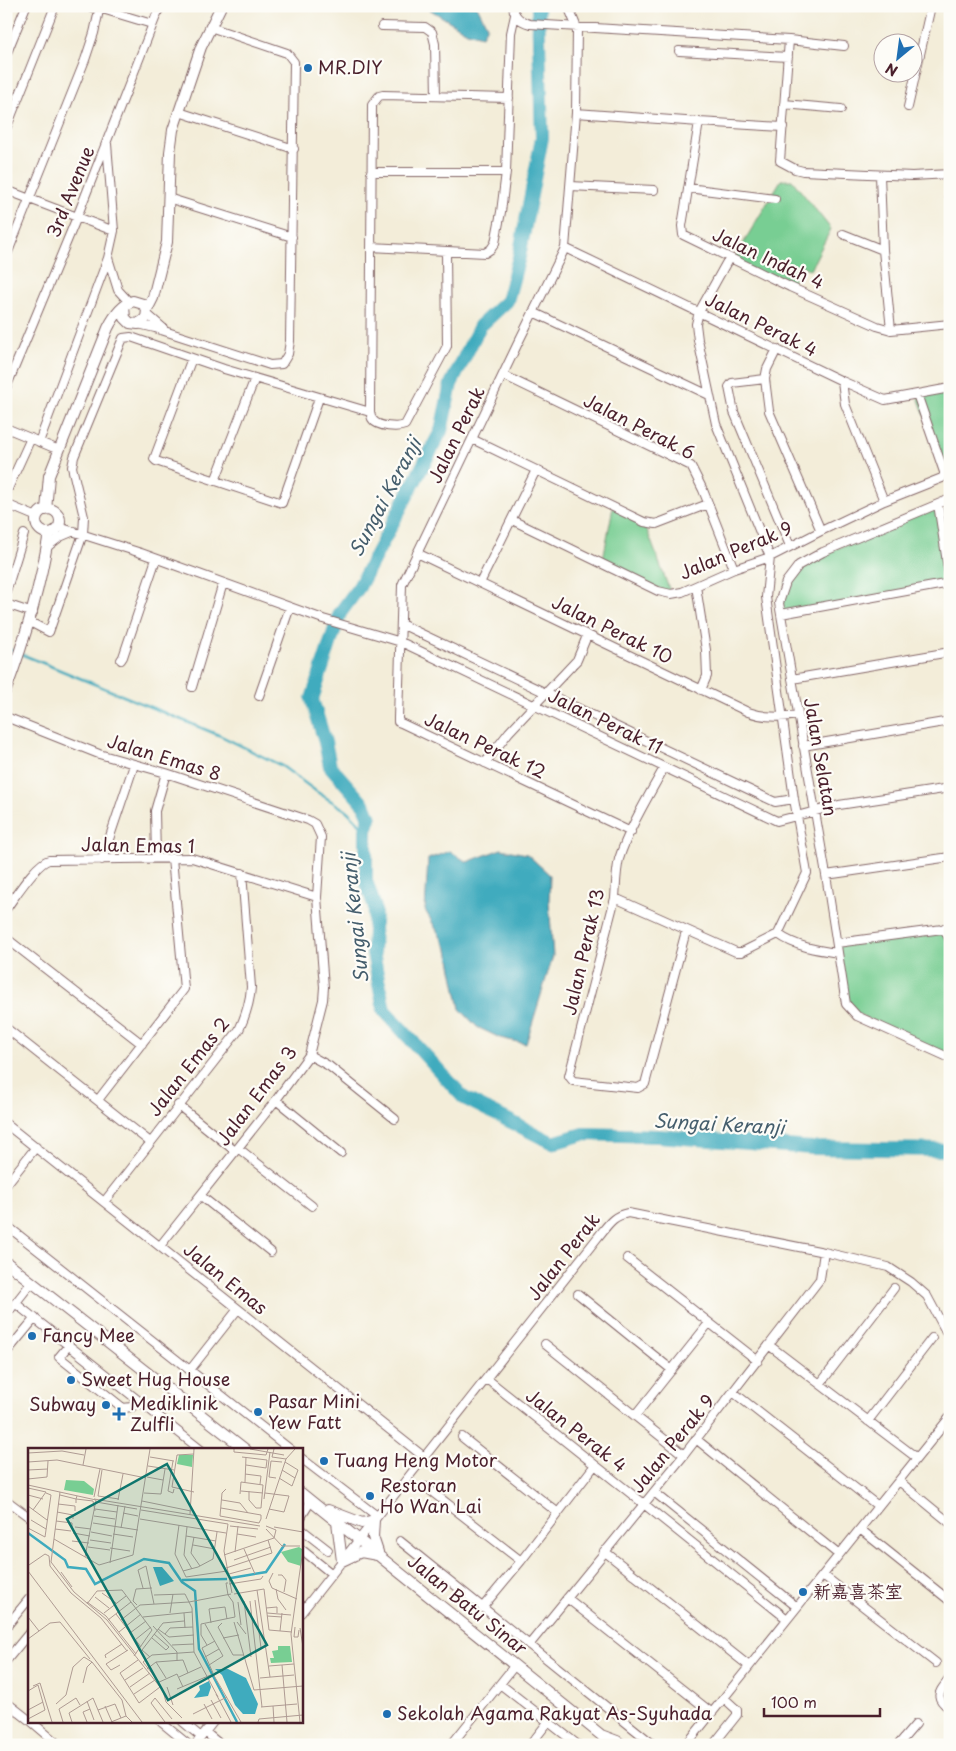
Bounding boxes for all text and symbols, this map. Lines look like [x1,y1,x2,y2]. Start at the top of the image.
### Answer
north arrow [874,32,924,82]
place label: MR.DIY [318,53,383,80]
text: N [882,58,901,82]
marker: MR.DIY [302,62,314,74]
street label: 3rd Avenue [39,142,100,241]
street label: Jalan Indah 4 [708,220,829,295]
street label: Jalan Perak 4 [701,285,822,363]
street label: Jalan Perak [421,381,491,487]
street label: Jalan Perak 6 [579,386,700,465]
water label: Sungai Keranji [341,430,429,561]
street label: Jalan Perak 9 [675,514,796,586]
street label: Jalan Perak 10 [548,588,678,670]
street label: Jalan Perak 11 [544,681,667,760]
street label: Jalan Selatan [798,695,845,818]
street label: Jalan Perak 12 [421,705,551,785]
street label: Jalan Emas 8 [104,726,225,787]
street label: Jalan Emas 1 [81,830,195,859]
water label: Sungai Keranji [333,849,375,985]
street label: Jalan Perak 13 [555,886,610,1018]
street label: Jalan Emas 2 [140,1011,235,1121]
street label: Jalan Emas 3 [209,1039,302,1151]
water label: Sungai Keranji [653,1106,788,1141]
street label: Jalan Perak [520,1206,606,1306]
street label: Jalan Emas [178,1236,274,1320]
place label: Fancy Mee [42,1321,135,1348]
marker: Fancy Mee [26,1330,38,1342]
place label: Sweet Hug House [81,1365,230,1392]
marker: Sweet Hug House [65,1374,77,1386]
street label: Jalan Perak 4 [521,1382,633,1478]
place label: Pasar Mini Yew Fatt [268,1387,360,1435]
street label: Jalan Perak 9 [623,1388,720,1498]
place label: Mediklinik Zulfli [130,1389,218,1437]
place label: Subway [29,1390,96,1417]
marker: Subway [100,1399,112,1411]
marker: Pasar Mini Yew Fatt [252,1406,264,1418]
marker: Mediklinik Zulfli [112,1407,126,1421]
place label: Tuang Heng Motor [334,1446,498,1473]
inset map [28,1448,302,1724]
marker: Tuang Heng Motor [318,1455,330,1467]
place label: Restoran Ho Wan Lai [380,1471,482,1519]
marker: Restoran Ho Wan Lai [364,1490,376,1502]
street label: Jalan Batu Sinar [402,1547,534,1661]
place label: 新嘉喜茶室 [813,1577,903,1604]
marker: 新嘉喜茶室 [797,1586,809,1598]
scale bar [764,1686,880,1718]
text: 100 m [771,1690,817,1713]
place label: Sekolah Agama Rakyat As-Syuhada [397,1699,713,1726]
marker: Sekolah Agama Rakyat As-Syuhada [381,1708,393,1720]

